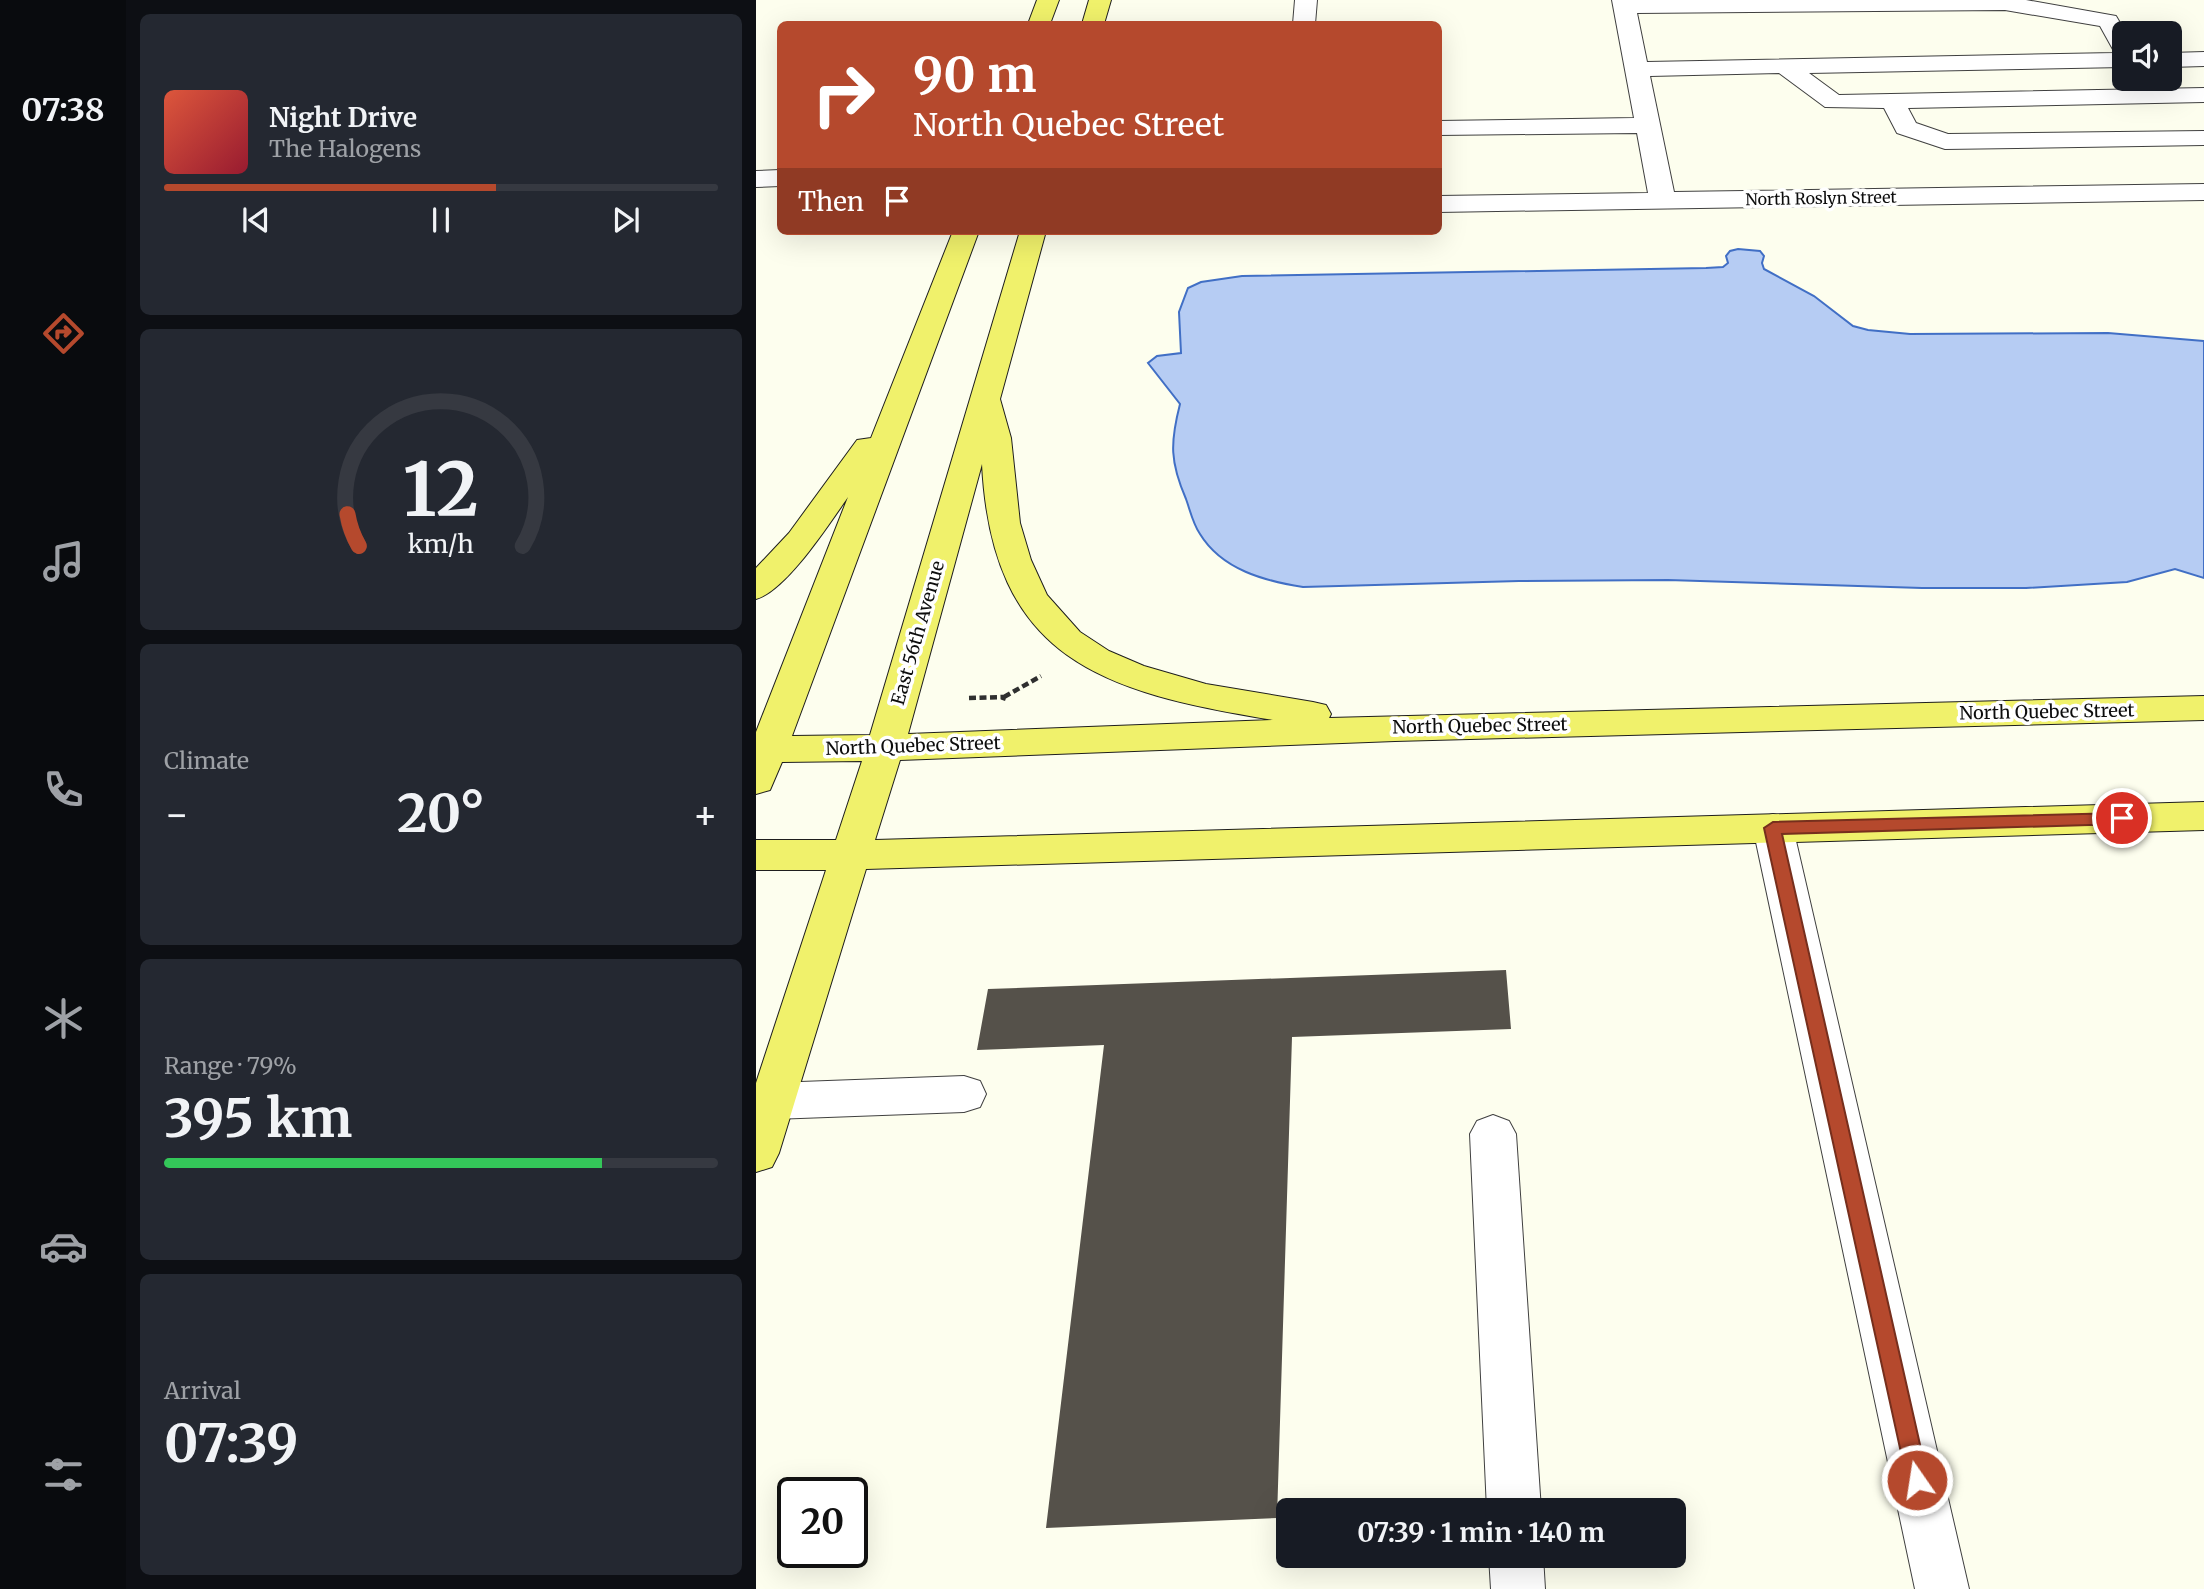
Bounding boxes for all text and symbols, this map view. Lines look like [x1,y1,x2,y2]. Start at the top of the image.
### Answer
map controls [2112,21,2182,91]
button: sound [2112,21,2182,91]
text: 90 m [913,44,1037,105]
icon: right [798,49,889,140]
text: 07:38 [21,90,105,130]
text: Night Drive [269,101,417,134]
text: North Quebec Street [913,105,1224,145]
text: The Halogens [269,134,421,163]
icon: arrive [878,182,916,220]
text: Then [798,185,864,218]
street label: North Roslyn Street [1745,187,1898,209]
icon: previous [237,201,275,239]
icon: pause [422,201,460,239]
icon: next [607,201,645,239]
icon: directions [39,309,88,358]
text: 12 [403,444,479,536]
text: km/h [408,527,474,559]
icon: music [39,537,88,586]
street label: East 56th Avenue [886,558,949,708]
street label: North Quebec Street [1959,698,2135,725]
street label: North Quebec Street [1392,712,1568,739]
street label: North Quebec Street [825,731,1001,760]
text: Climate [164,746,249,775]
icon: phone [39,765,88,814]
text: 20° [397,781,485,846]
pin [2092,788,2152,848]
text: − [164,791,189,838]
text: + [693,791,718,838]
icon: arrive [2103,799,2141,837]
icon: climate [39,994,88,1043]
text: Range · 79% [164,1051,297,1080]
text: 395 km [164,1086,352,1151]
icon: car [39,1222,88,1271]
text: Arrival [164,1376,241,1405]
text: 07:39 [164,1411,298,1476]
position arrow [1880,1443,1954,1517]
icon: filters [39,1450,88,1499]
speed limit sign: 20 [777,1477,868,1568]
text: 07:39 · 1 min · 140 m [1357,1516,1605,1549]

